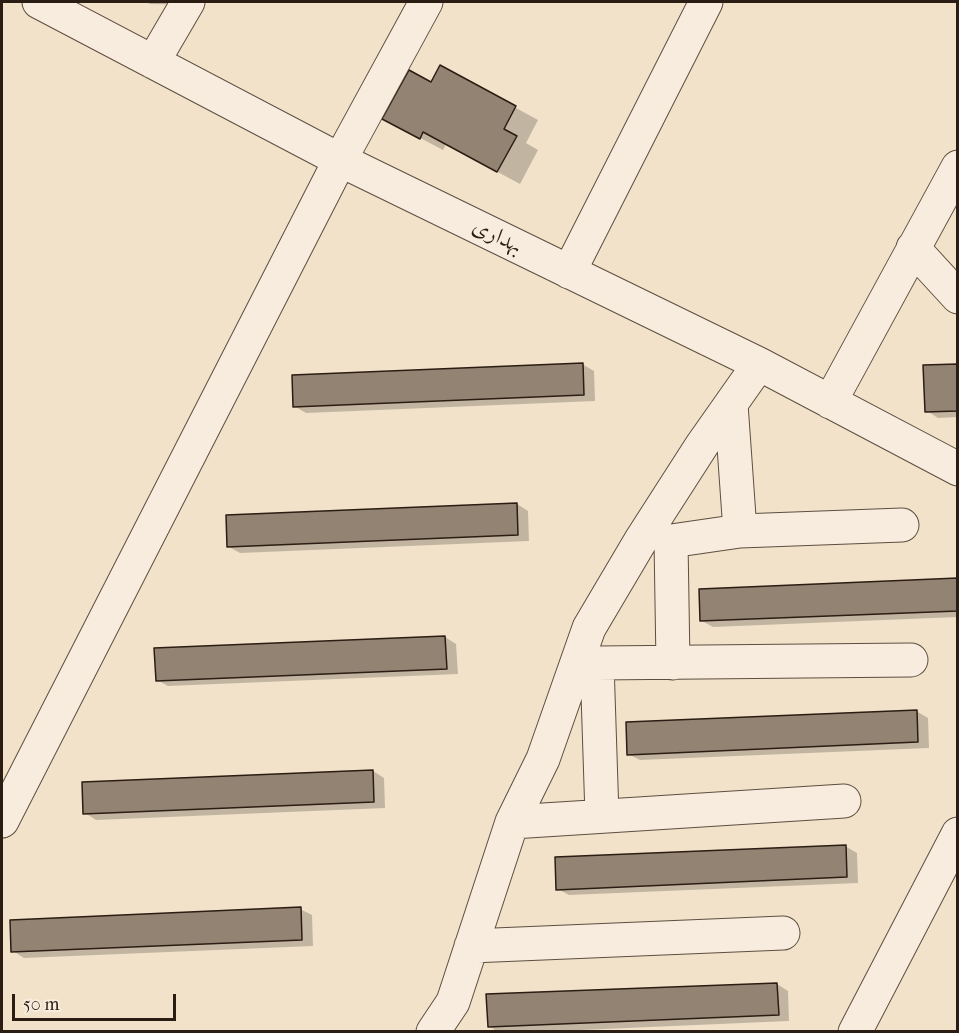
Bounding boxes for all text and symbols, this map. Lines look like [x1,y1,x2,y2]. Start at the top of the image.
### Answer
street label: بهداری [468,214,526,260]
scale bar [15,982,178,1020]
text: 50 m [23,994,59,1015]

